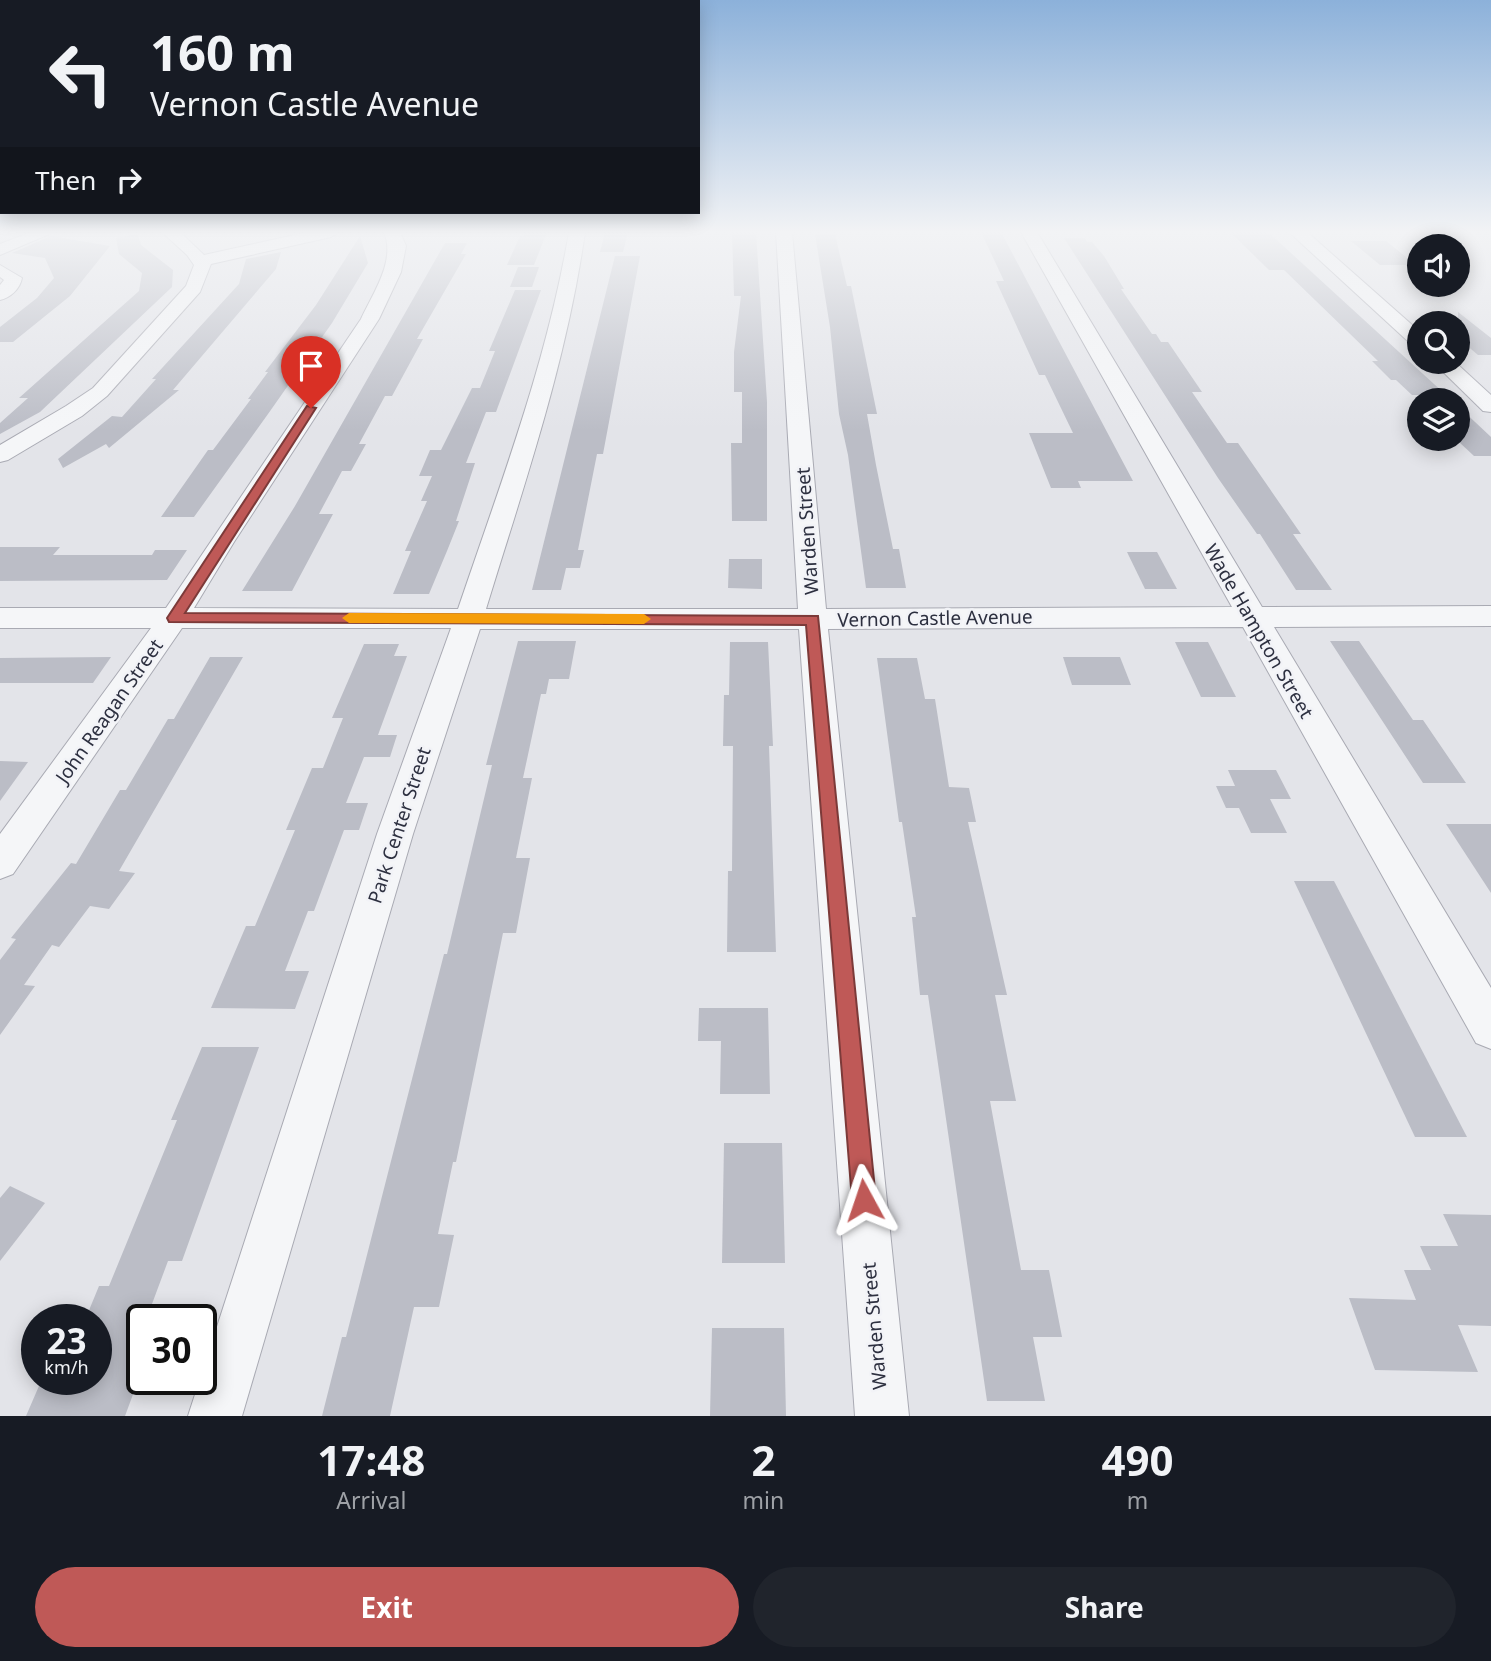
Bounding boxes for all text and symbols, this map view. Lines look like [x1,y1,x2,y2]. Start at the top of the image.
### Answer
text: 160 m [150,19,295,85]
icon: left [35,28,126,119]
text: Vernon Castle Avenue [150,82,479,125]
icon: right [110,161,148,199]
text: Then [35,162,96,198]
map controls [1407,234,1470,451]
button: sound [1407,234,1470,297]
button: search [1407,311,1470,374]
pin [281,336,341,408]
icon: arrive [292,347,330,385]
button: layers [1407,388,1470,451]
street label: Warden Street [790,466,824,596]
street label: Wade Hampton Street [1198,539,1320,723]
street label: Vernon Castle Avenue [837,603,1033,633]
street label: John Reagan Street [48,634,169,790]
street label: Park Center Street [361,743,437,907]
position arrow [827,1163,901,1237]
street label: Warden Street [855,1261,893,1391]
speed limit sign: 30 [126,1304,217,1395]
text: 23 [46,1317,87,1364]
text: km/h [44,1355,89,1379]
text: 17:48 [317,1431,425,1488]
text: 2 [751,1431,775,1488]
text: 490 [1102,1431,1174,1488]
text: Arrival [336,1484,406,1516]
text: min [743,1484,784,1516]
text: m [1127,1484,1148,1516]
button: Exit [35,1567,739,1647]
button: Share [753,1567,1456,1647]

